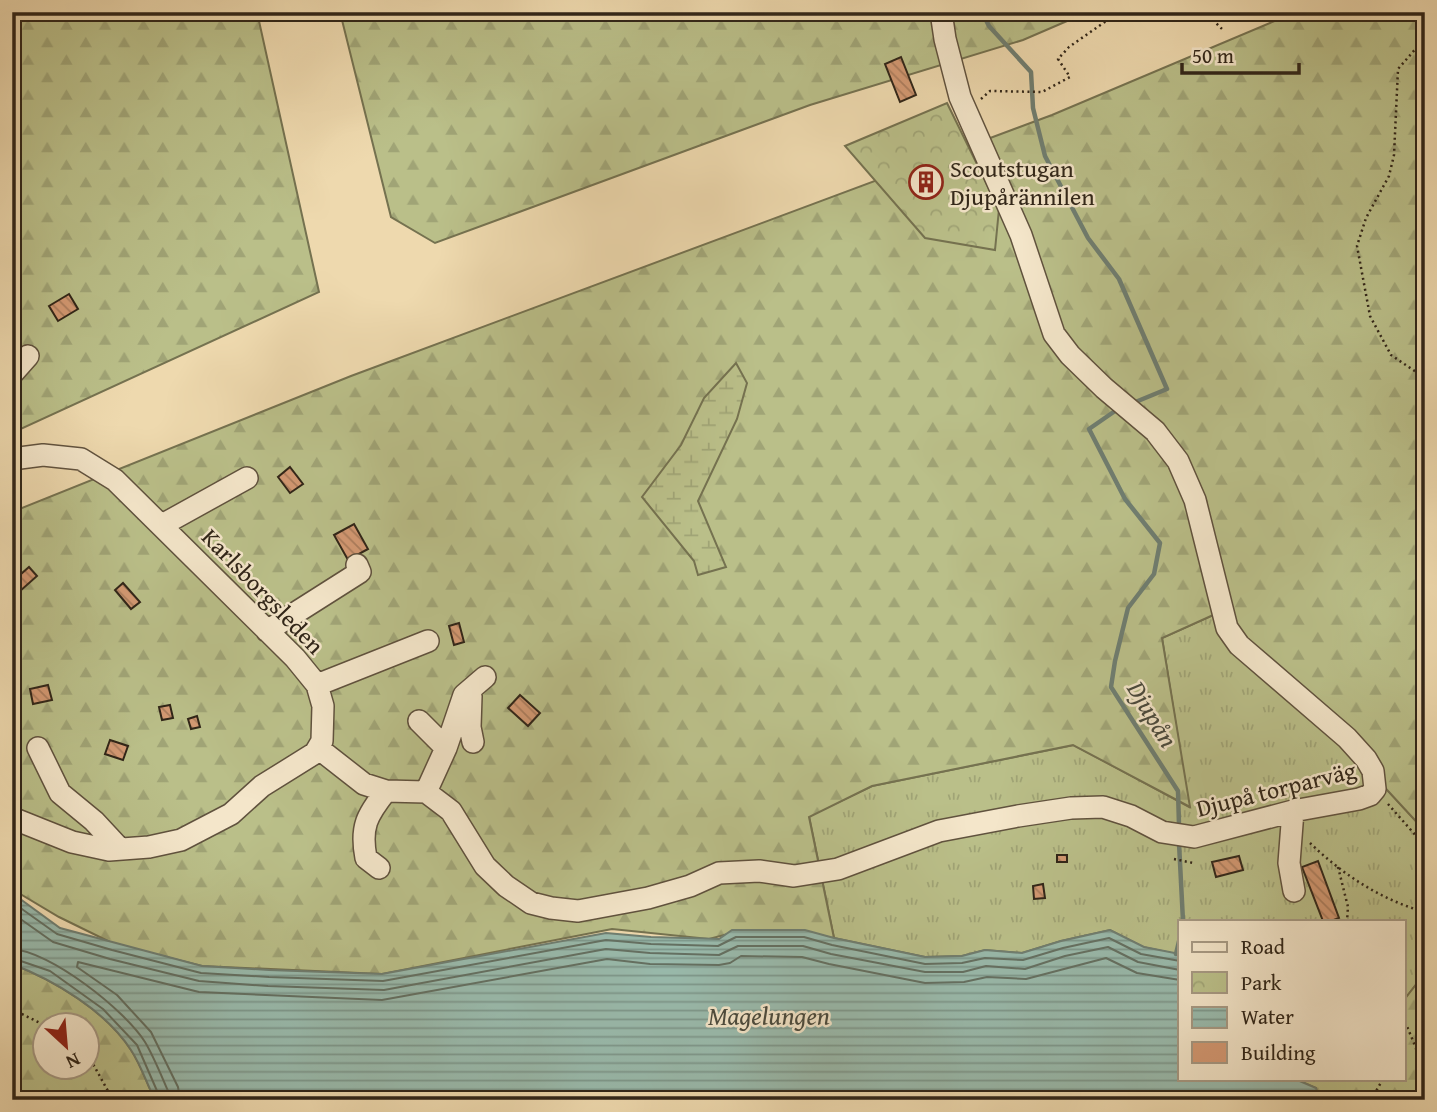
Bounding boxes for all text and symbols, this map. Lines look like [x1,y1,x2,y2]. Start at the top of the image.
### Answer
scale bar [1182,32,1299,76]
text: 50 m [1192,40,1234,71]
place label: Scoutstugan Djupårännilen [950,151,1095,214]
building icon: Scoutstugan Djupårännilen [907,163,945,201]
street label: Karlsborgsleden [194,520,333,662]
water label: Djupån [1117,672,1188,755]
street label: Djupå torparväg [1192,752,1360,826]
legend [1178,920,1406,1080]
text: Road [1241,931,1286,962]
text: Park [1241,967,1282,998]
water label: Magelungen [708,996,830,1035]
text: Water [1241,1001,1294,1032]
north arrow [32,1010,102,1080]
text: Building [1241,1037,1316,1068]
text: N [61,1046,85,1077]

